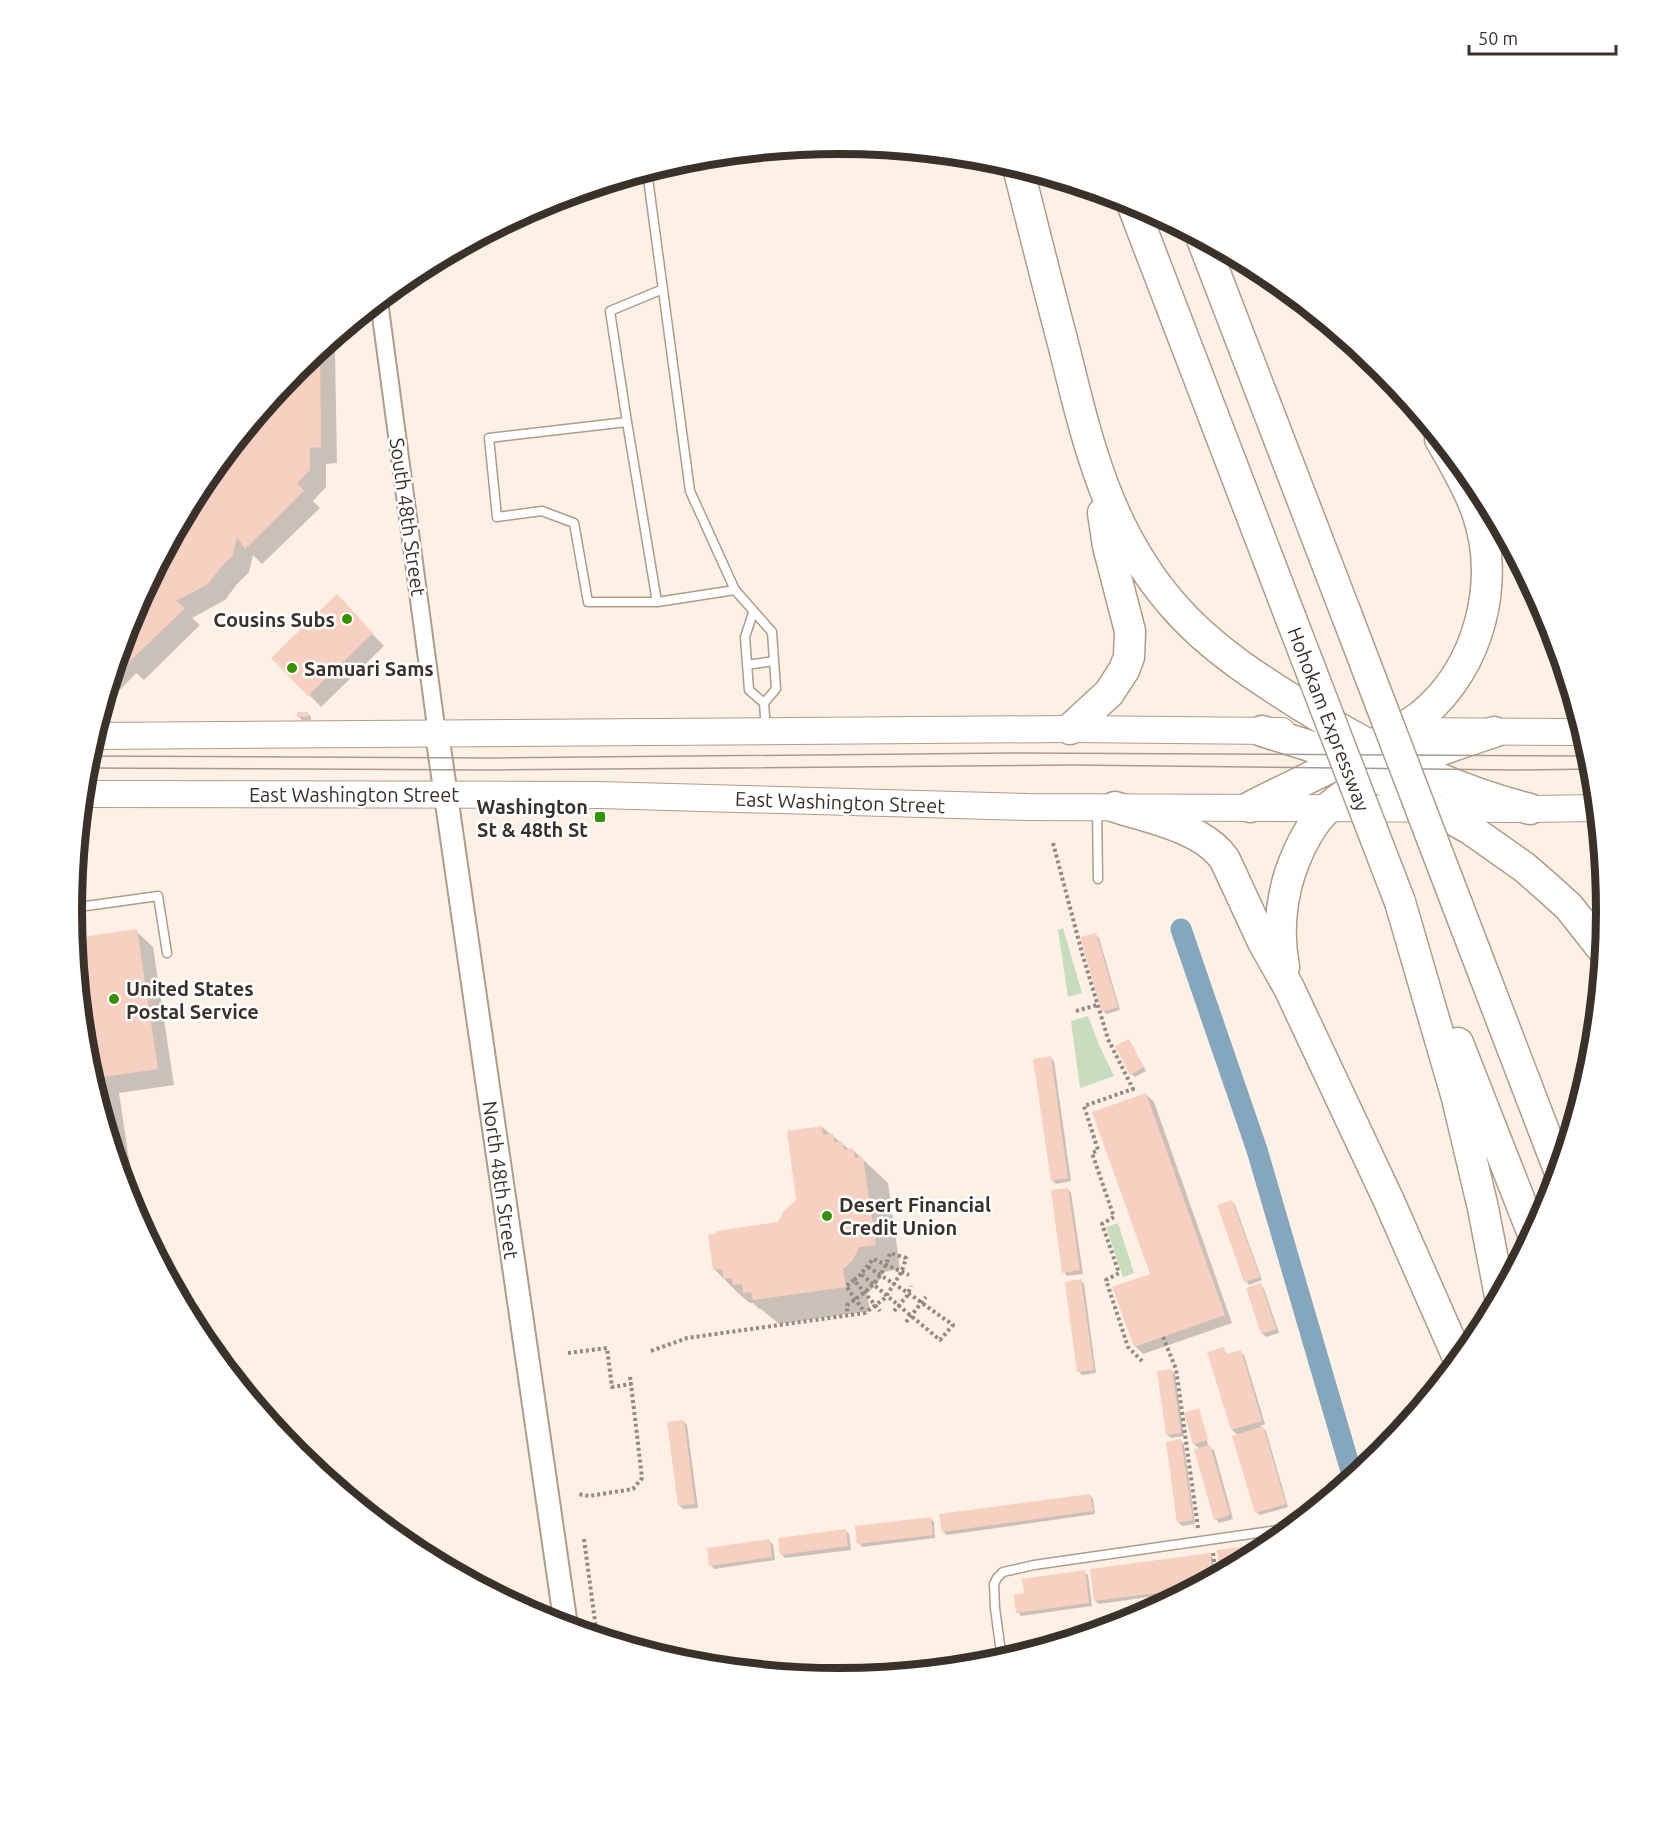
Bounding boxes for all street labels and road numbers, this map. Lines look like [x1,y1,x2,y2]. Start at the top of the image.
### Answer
street label: South 48th Street [385,436,431,598]
street label: Hohokam Expressway [1283,624,1375,815]
street label: East Washington Street [249,783,459,806]
street label: East Washington Street [735,787,946,817]
street label: North 48th Street [478,1099,524,1261]

